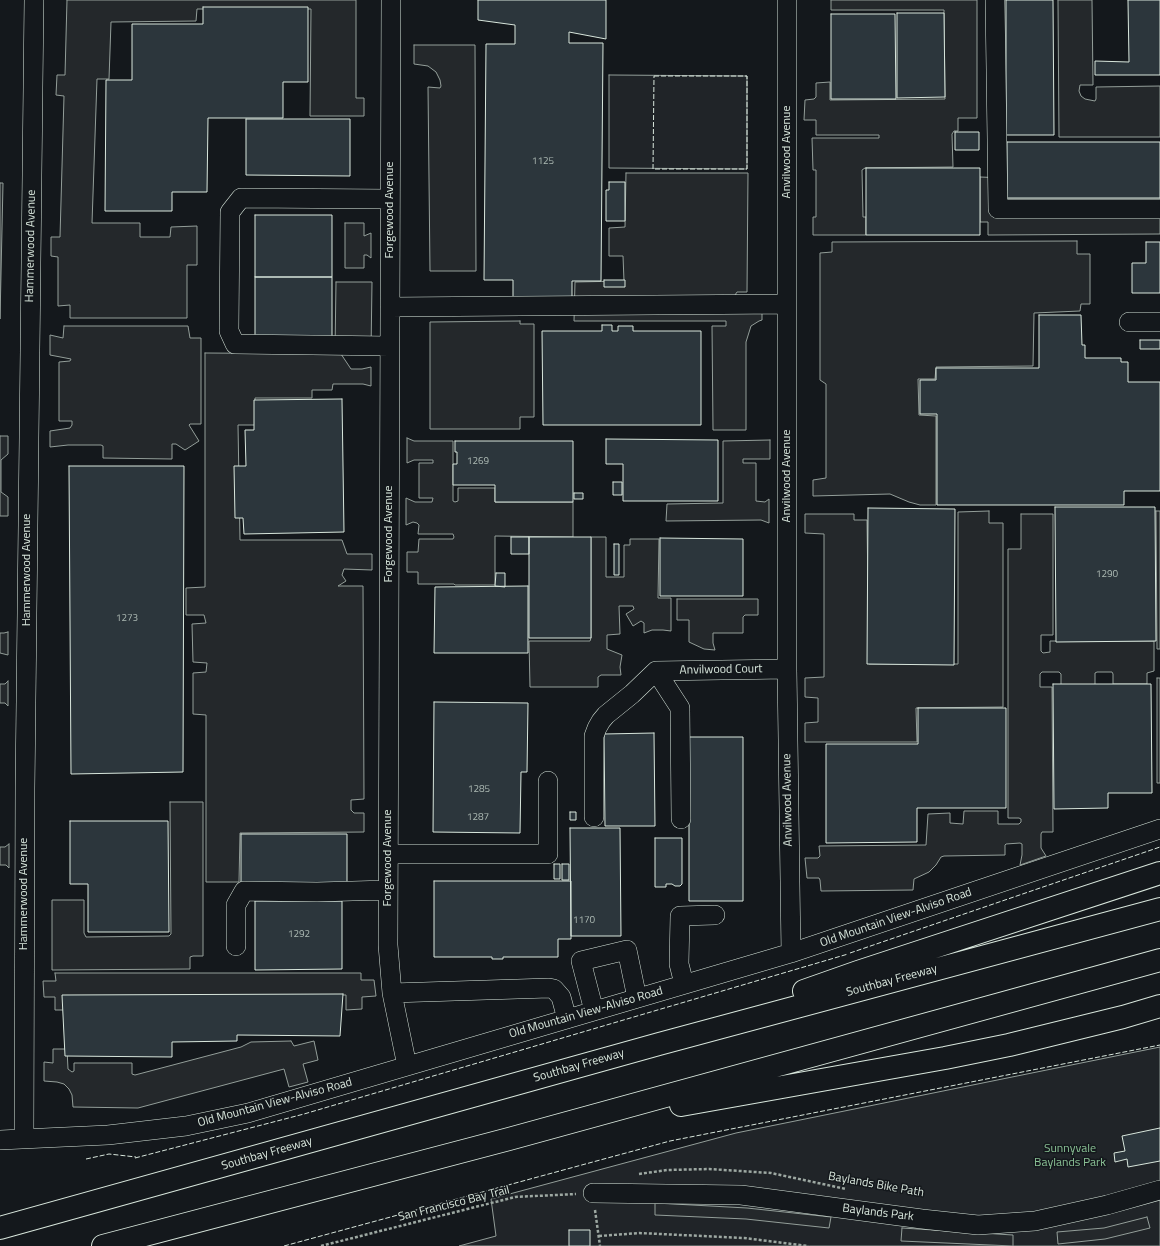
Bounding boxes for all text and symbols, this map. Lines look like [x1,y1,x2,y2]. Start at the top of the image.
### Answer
street label: Anvilwood Avenue [780,106,794,198]
house number: 1125 [532,156,554,168]
street label: Forgewood Avenue [383,162,397,258]
street label: Hammerwood Avenue [23,190,39,302]
street label: Anvilwood Avenue [780,430,794,522]
house number: 1269 [467,456,489,468]
street label: Forgewood Avenue [382,486,396,582]
street label: Hammerwood Avenue [20,514,34,626]
house number: 1290 [1096,569,1118,581]
house number: 1273 [116,613,138,625]
street label: Anvilwood Court [679,662,763,678]
street label: Anvilwood Avenue [780,753,796,847]
house number: 1285 [468,784,490,796]
street label: Forgewood Avenue [381,810,395,906]
house number: 1287 [467,812,489,824]
street label: Hammerwood Avenue [17,838,31,950]
street label: Old Mountain View-Alviso Road [818,885,974,951]
house number: 1170 [573,915,595,927]
house number: 1292 [288,929,310,941]
street label: Southbay Freeway [845,962,939,1000]
street label: Old Mountain View-Alviso Road [507,984,665,1042]
street label: Southbay Freeway [532,1046,626,1086]
street label: Old Mountain View-Alviso Road [196,1075,354,1131]
street label: Southbay Freeway [220,1134,314,1174]
park label: Sunnyvale Baylands Park [1034,1142,1106,1170]
street label: Baylands Bike Path [827,1169,925,1201]
street label: San Francisco Bay Trail [397,1183,511,1225]
street label: Baylands Park [841,1201,915,1225]

